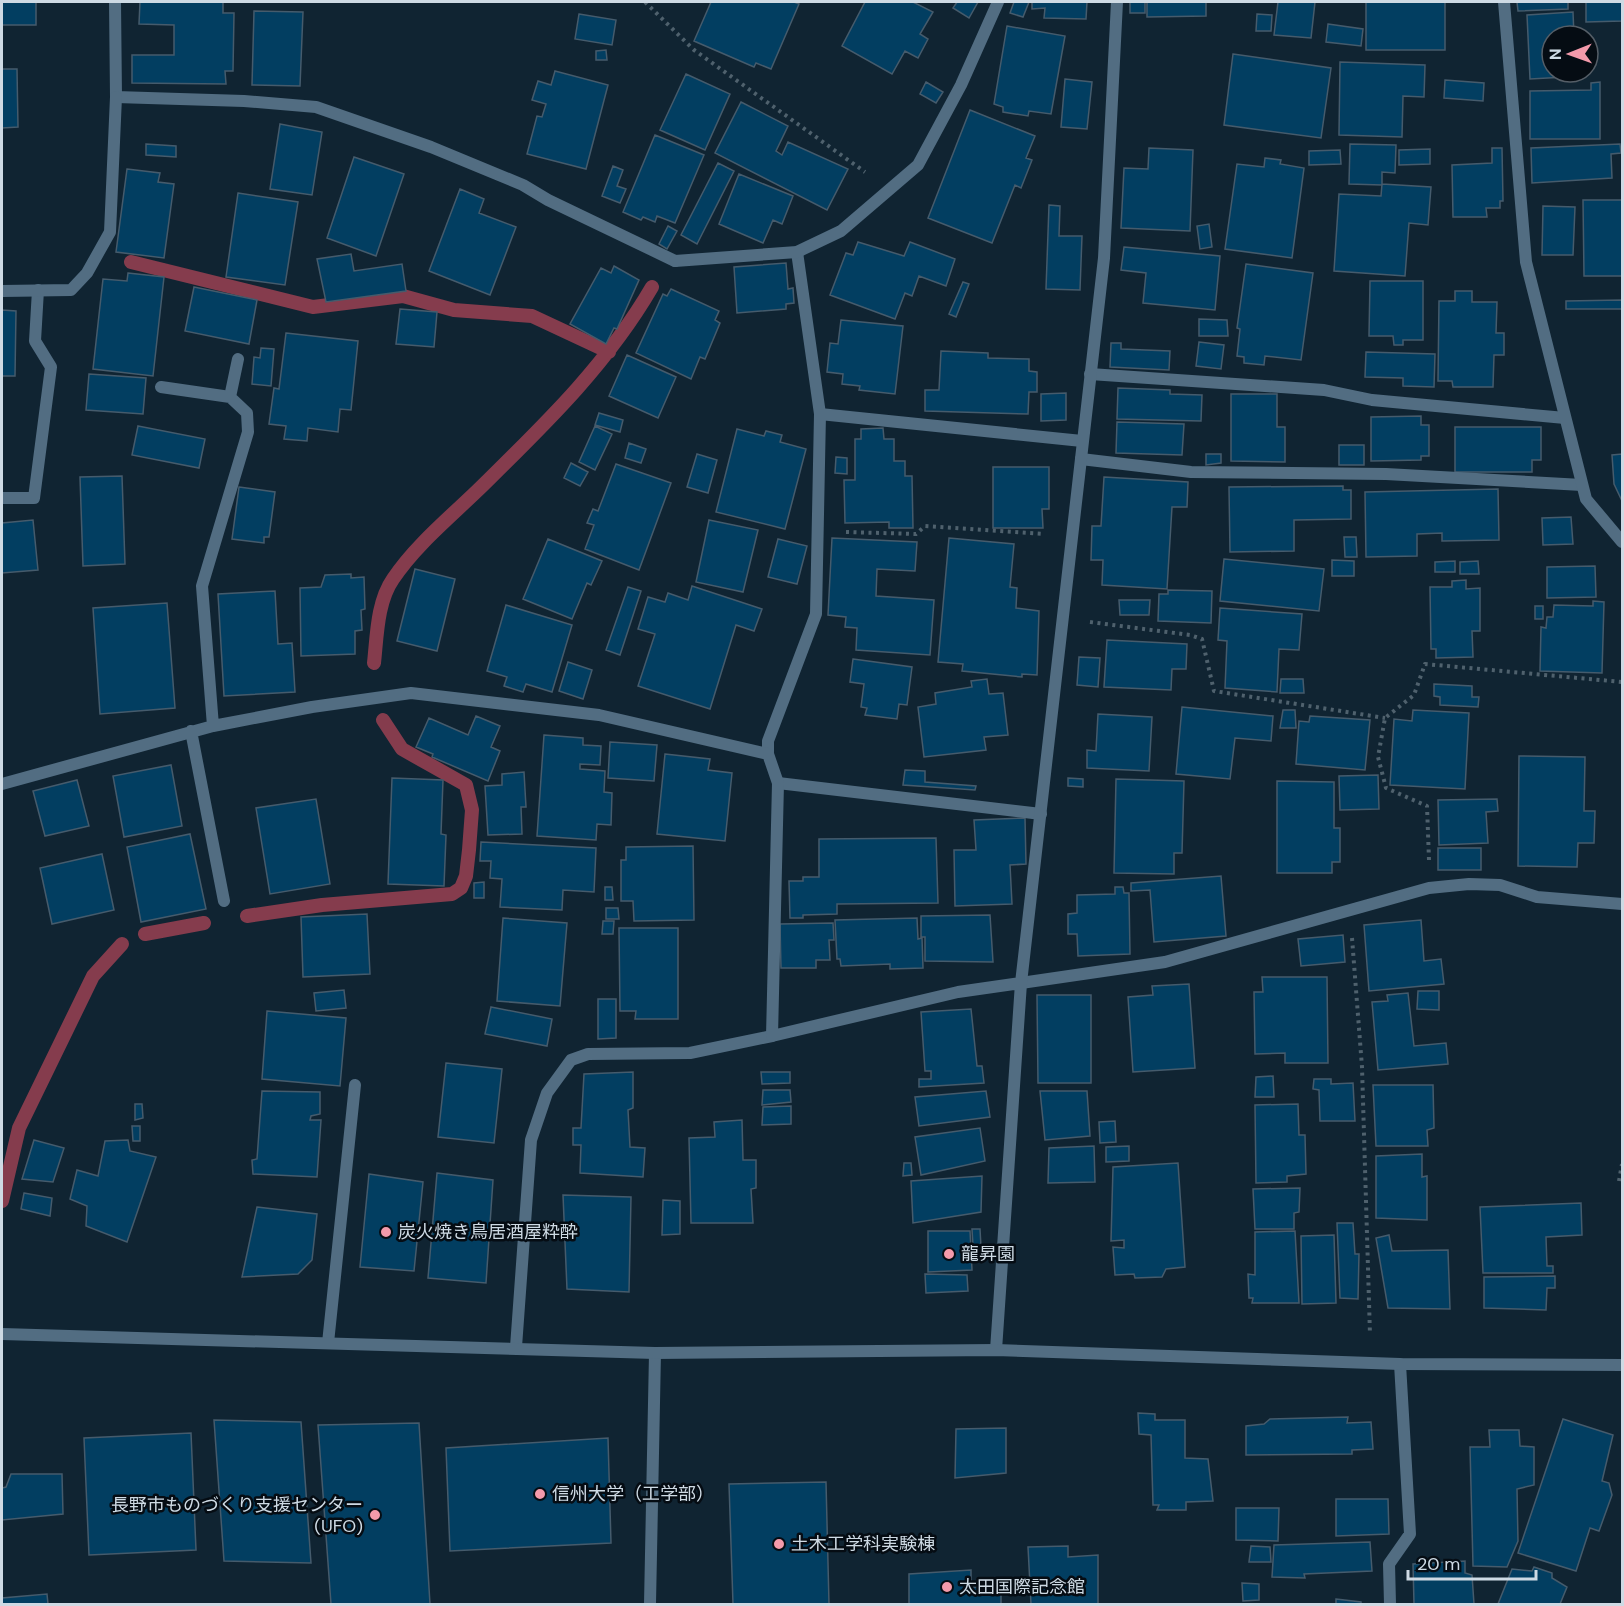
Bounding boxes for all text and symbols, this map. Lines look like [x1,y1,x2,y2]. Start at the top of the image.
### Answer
north arrow [1540,24,1600,84]
text: N [1545,48,1566,60]
place label: 炭火焼き鳥居酒屋粋酔 [398,1220,578,1244]
marker: 炭火焼き鳥居酒屋粋酔 [379,1225,393,1239]
place label: 龍昇園 [961,1242,1015,1266]
marker: 龍昇園 [942,1247,956,1261]
place label: 信州大学（工学部） [552,1482,714,1506]
marker: 信州大学（工学部） [533,1487,547,1501]
place label: 長野市ものづくり支援センター (UFO) [111,1493,363,1538]
marker: 長野市ものづくり支援センター (UFO) [368,1508,382,1522]
place label: 土木工学科実験棟 [791,1532,935,1556]
marker: 土木工学科実験棟 [772,1537,786,1551]
scale bar [1408,1543,1536,1581]
text: 20 m [1417,1552,1460,1576]
place label: 太田国際記念館 [959,1575,1085,1599]
marker: 太田国際記念館 [940,1580,954,1594]

